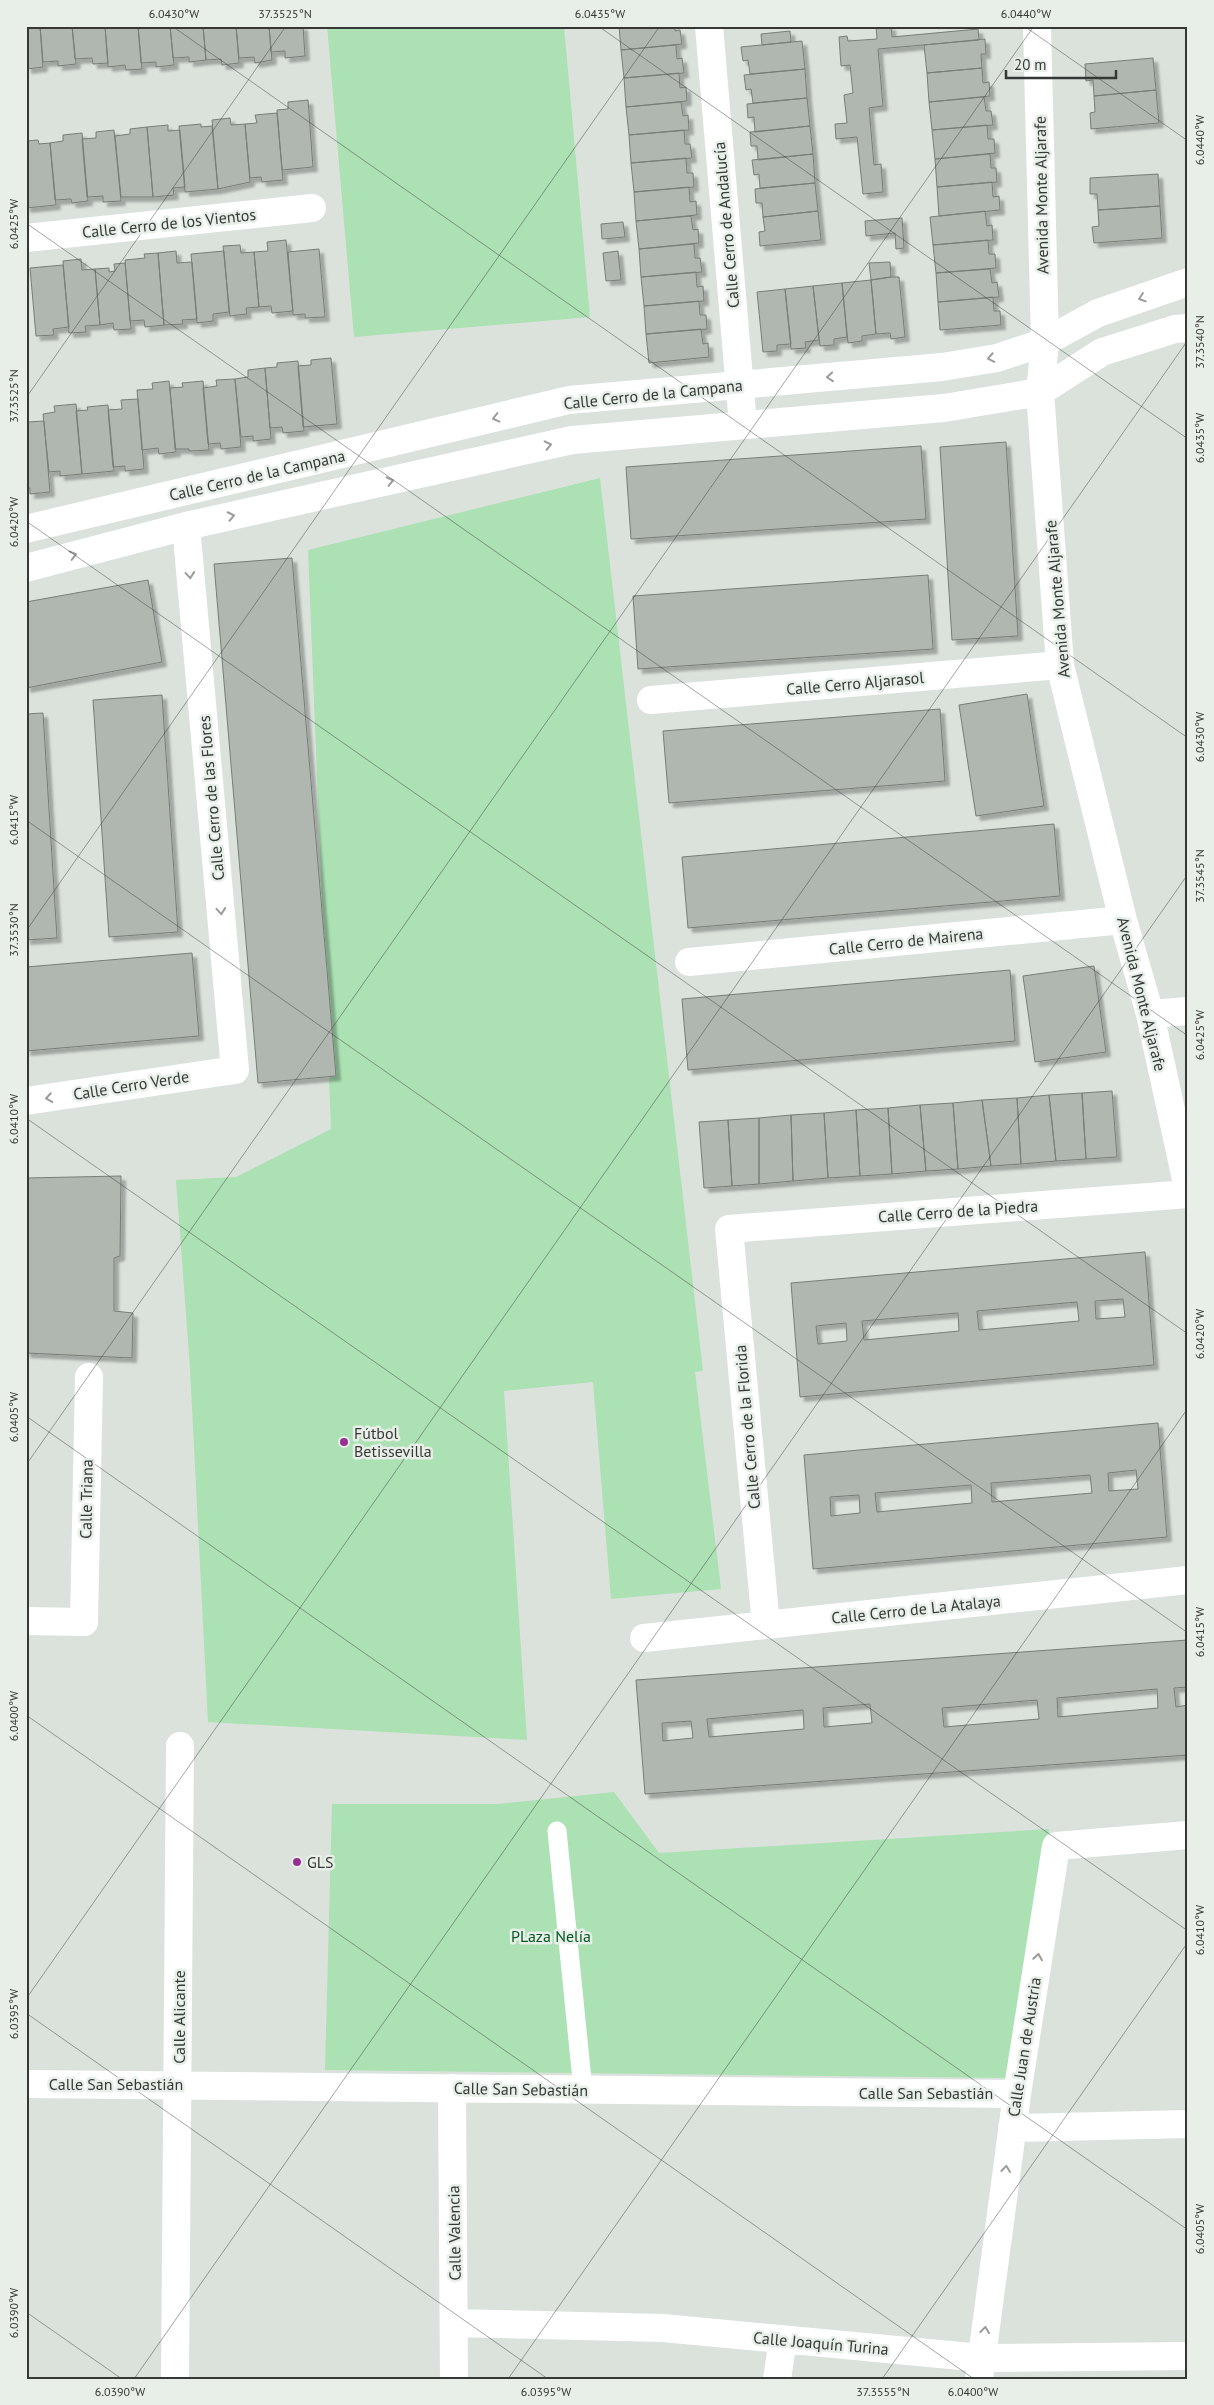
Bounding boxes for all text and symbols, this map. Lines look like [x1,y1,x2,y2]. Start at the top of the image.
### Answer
text: 6.0430°W [149,6,199,21]
text: 37.3525°N [258,6,312,21]
text: 6.0435°W [575,6,625,21]
text: 6.0440°W [1001,6,1051,21]
scale bar [1006,48,1116,80]
text: 20 m [1014,55,1047,74]
text: 6.0440°W [1192,115,1207,165]
street label: Avenida Monte Aljarafe [1030,116,1052,274]
street label: Calle Cerro de Andalucía [709,141,743,309]
text: 6.0425°W [6,199,21,249]
street label: Calle Cerro de los Vientos [81,204,257,242]
one-way arrow [1138,292,1146,302]
text: 37.3540°N [1192,315,1207,369]
one-way arrow [987,353,996,363]
text: 37.3525°N [6,369,21,423]
one-way arrow [826,371,834,382]
street label: Calle Cerro de la Campana [562,375,744,413]
one-way arrow [491,412,500,423]
text: 6.0435°W [1192,413,1207,463]
one-way arrow [544,440,553,451]
street label: Calle Cerro de la Campana [167,445,347,505]
one-way arrow [385,476,394,487]
text: 6.0420°W [6,497,21,547]
one-way arrow [227,511,236,522]
street label: Avenida Monte Aljarafe [1040,519,1074,679]
one-way arrow [69,551,77,561]
one-way arrow [185,571,196,579]
street label: Calle Cerro Aljarasol [785,667,925,699]
text: 6.0430°W [1192,712,1207,762]
street label: Calle Cerro de las Flores [194,714,228,881]
text: 6.0415°W [6,795,21,845]
text: 37.3545°N [1192,849,1207,903]
text: 37.3530°N [6,903,21,957]
one-way arrow [215,907,226,915]
street label: Avenida Monte Aljarafe [1113,915,1171,1073]
street label: Calle Cerro de Mairena [828,923,984,959]
text: 6.0425°W [1192,1010,1207,1060]
street label: Calle Cerro Verde [72,1066,190,1104]
one-way arrow [44,1092,53,1102]
text: 6.0410°W [6,1094,21,1144]
street label: Calle Cerro de la Piedra [877,1195,1039,1227]
text: 6.0420°W [1192,1309,1207,1359]
street label: Calle Cerro de la Florida [730,1344,764,1510]
text: 6.0405°W [6,1392,21,1442]
place label: Fútbol Betissevilla [354,1423,432,1461]
marker: Fútbol Betissevilla [338,1436,350,1448]
street label: Calle Triana [75,1459,97,1539]
street label: Calle Cerro de La Atalaya [830,1590,1002,1628]
text: 6.0415°W [1192,1607,1207,1657]
text: 6.0400°W [6,1691,21,1741]
place label: GLS [307,1852,334,1872]
marker: GLS [291,1856,303,1868]
text: 6.0410°W [1192,1905,1207,1955]
park label: PLaza Nelía [511,1926,591,1946]
one-way arrow [1033,1952,1043,1961]
street label: Calle Alicante [169,1970,189,2064]
street label: Calle Juan de Austria [1003,1976,1045,2118]
text: 6.0395°W [6,1989,21,2039]
street label: Calle San Sebastián [49,2074,183,2094]
street label: Calle San Sebastián [454,2078,588,2100]
street label: Calle San Sebastián [859,2083,993,2103]
one-way arrow [1001,2165,1011,2174]
street label: Calle Valencia [443,2185,465,2281]
text: 6.0405°W [1192,2204,1207,2254]
text: 6.0390°W [6,2288,21,2338]
one-way arrow [979,2326,990,2334]
street label: Calle Joaquín Turina [752,2327,890,2359]
text: 6.0390°W [95,2384,145,2399]
text: 6.0395°W [521,2384,571,2399]
text: 37.3555°N [856,2384,910,2399]
text: 6.0400°W [948,2384,998,2399]

